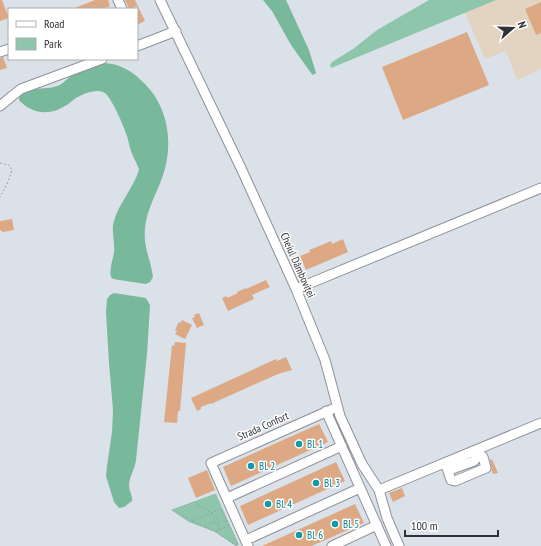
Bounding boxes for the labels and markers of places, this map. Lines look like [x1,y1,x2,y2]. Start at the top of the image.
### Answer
place label: Bl. 1 [307,437,323,451]
marker: Bl. 1 [294,439,304,449]
place label: Bl. 2 [259,459,275,473]
marker: Bl. 2 [246,461,256,471]
place label: Bl. 3 [324,476,340,490]
marker: Bl. 3 [311,478,321,488]
place label: Bl. 4 [276,497,292,511]
marker: Bl. 4 [263,499,273,509]
place label: Bl. 5 [343,517,359,531]
marker: Bl. 5 [330,519,340,529]
place label: Bl. 6 [307,528,323,542]
marker: Bl. 6 [294,530,304,540]

